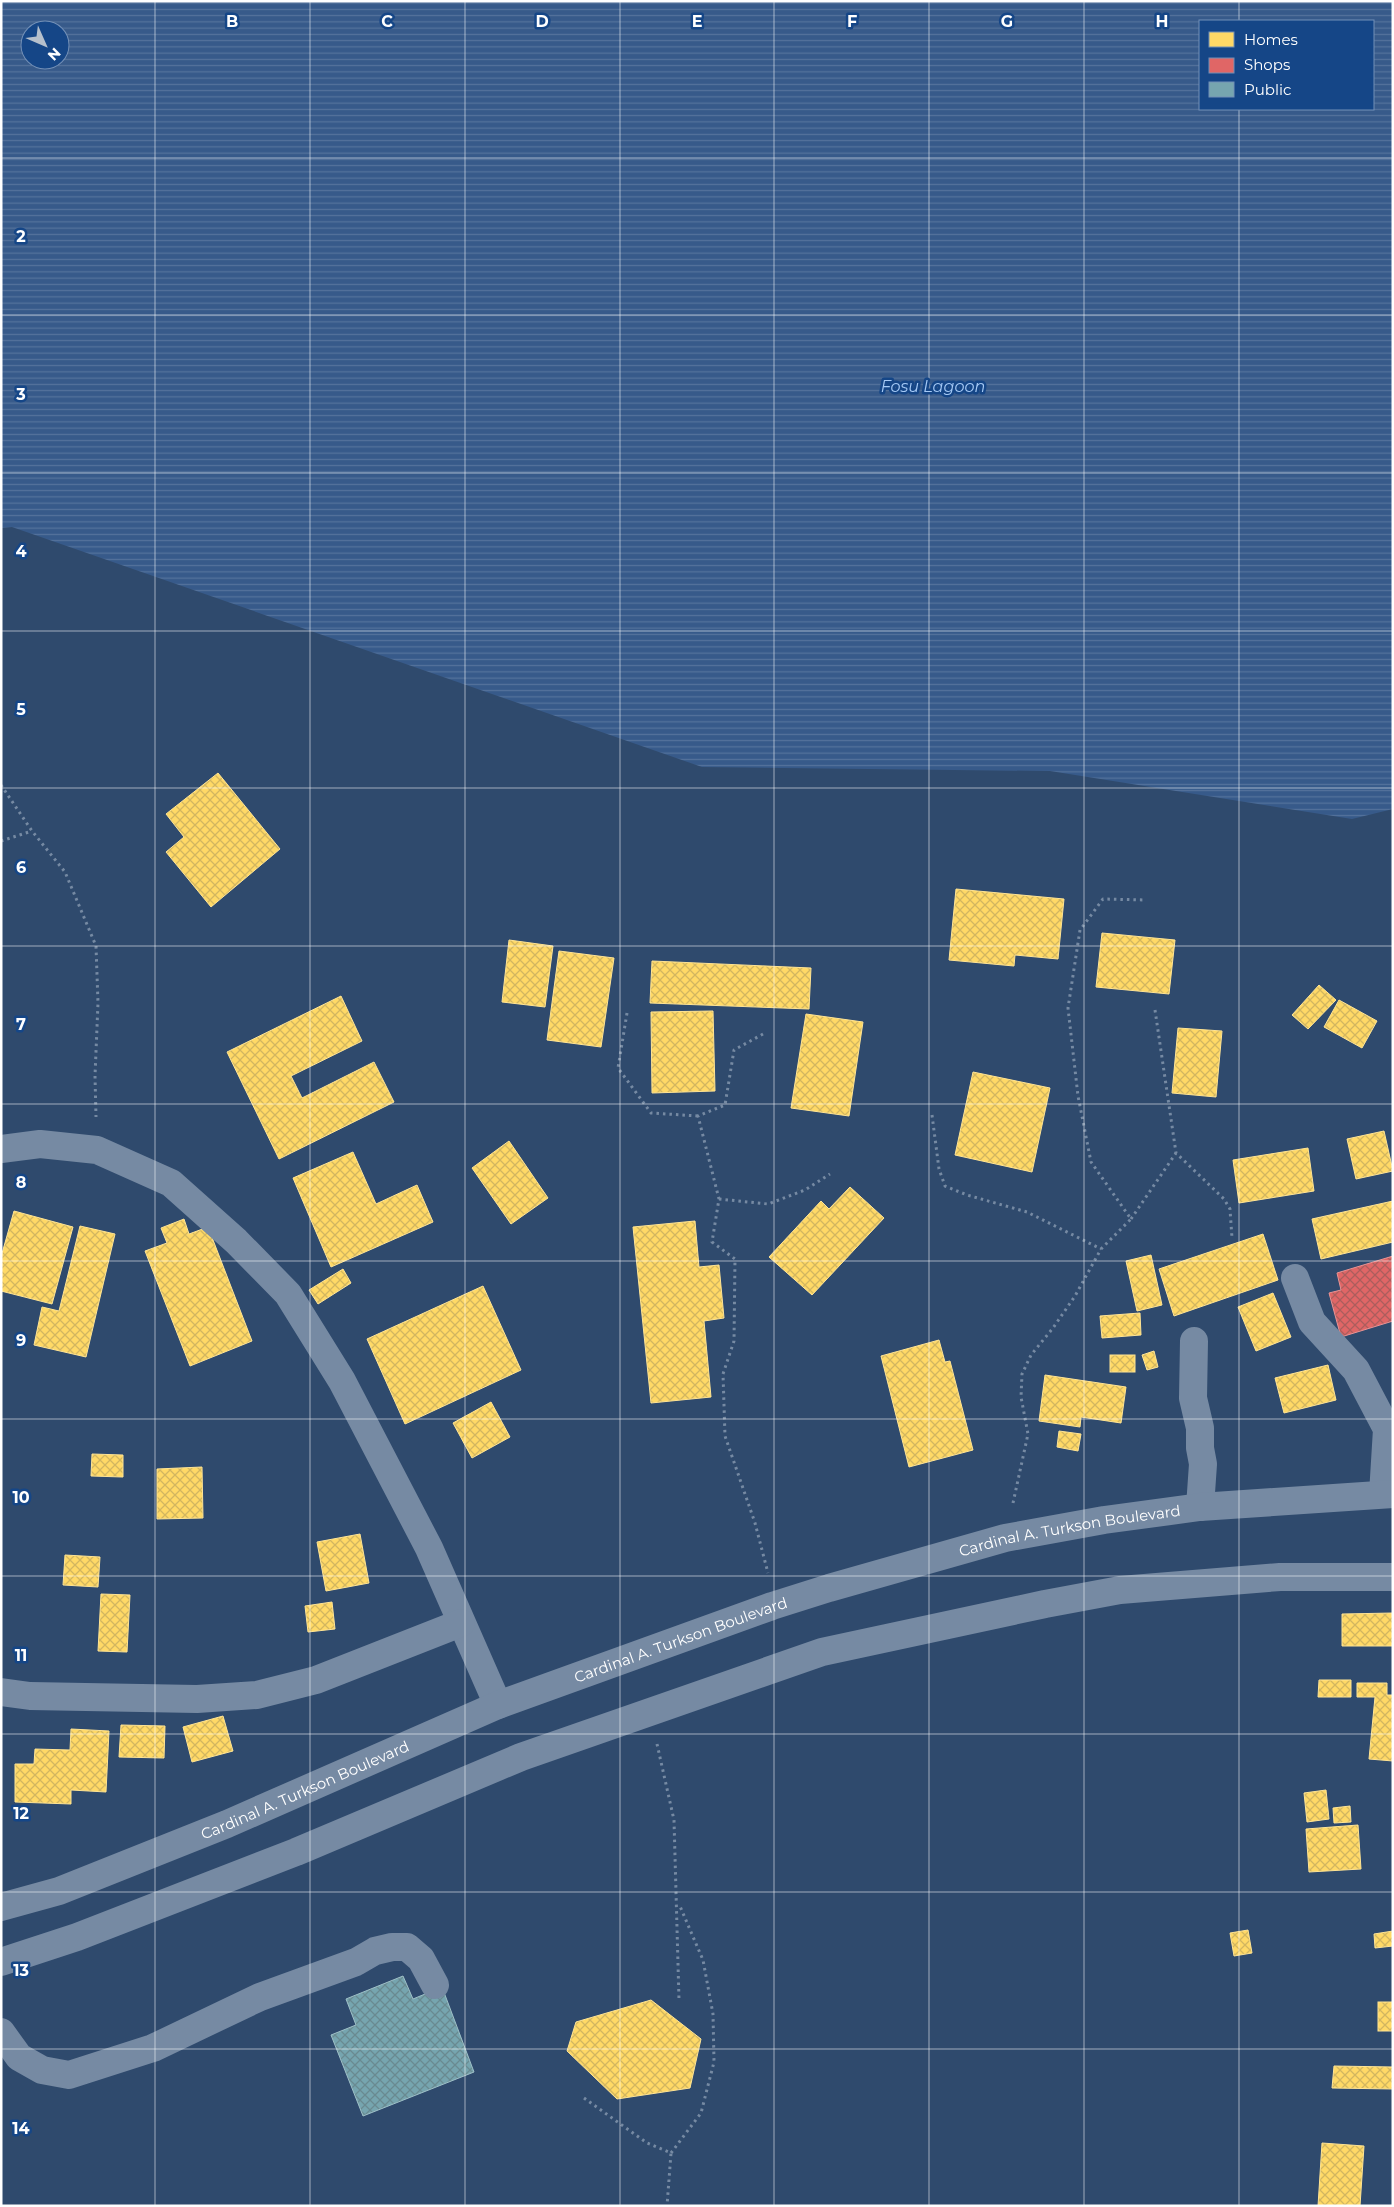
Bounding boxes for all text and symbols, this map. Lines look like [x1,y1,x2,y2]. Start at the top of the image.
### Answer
text: B [226,12,238,31]
text: C [381,12,393,31]
text: D [535,12,549,31]
text: E [692,12,702,31]
text: F [847,12,857,31]
text: G [1001,12,1013,31]
text: H [1156,12,1168,31]
north arrow [20,20,70,70]
legend [1199,20,1374,110]
text: Homes [1244,30,1298,49]
text: N [44,44,65,65]
text: Shops [1244,55,1290,74]
text: Public [1244,80,1292,99]
text: 2 [16,227,26,246]
water label: Fosu Lagoon [881,377,985,396]
text: 3 [15,385,26,404]
text: 4 [15,542,27,561]
text: 5 [16,700,26,719]
text: 6 [16,858,26,877]
text: 7 [16,1015,26,1034]
text: 8 [16,1173,26,1192]
text: 9 [16,1331,26,1350]
text: 10 [12,1488,30,1507]
street label: Cardinal A. Turkson Boulevard [957,1500,1181,1560]
street label: Cardinal A. Turkson Boulevard [571,1592,789,1686]
text: 11 [15,1646,27,1665]
street label: Cardinal A. Turkson Boulevard [198,1736,412,1843]
text: 12 [13,1804,29,1823]
text: 13 [13,1961,29,1980]
text: 14 [12,2119,30,2138]

